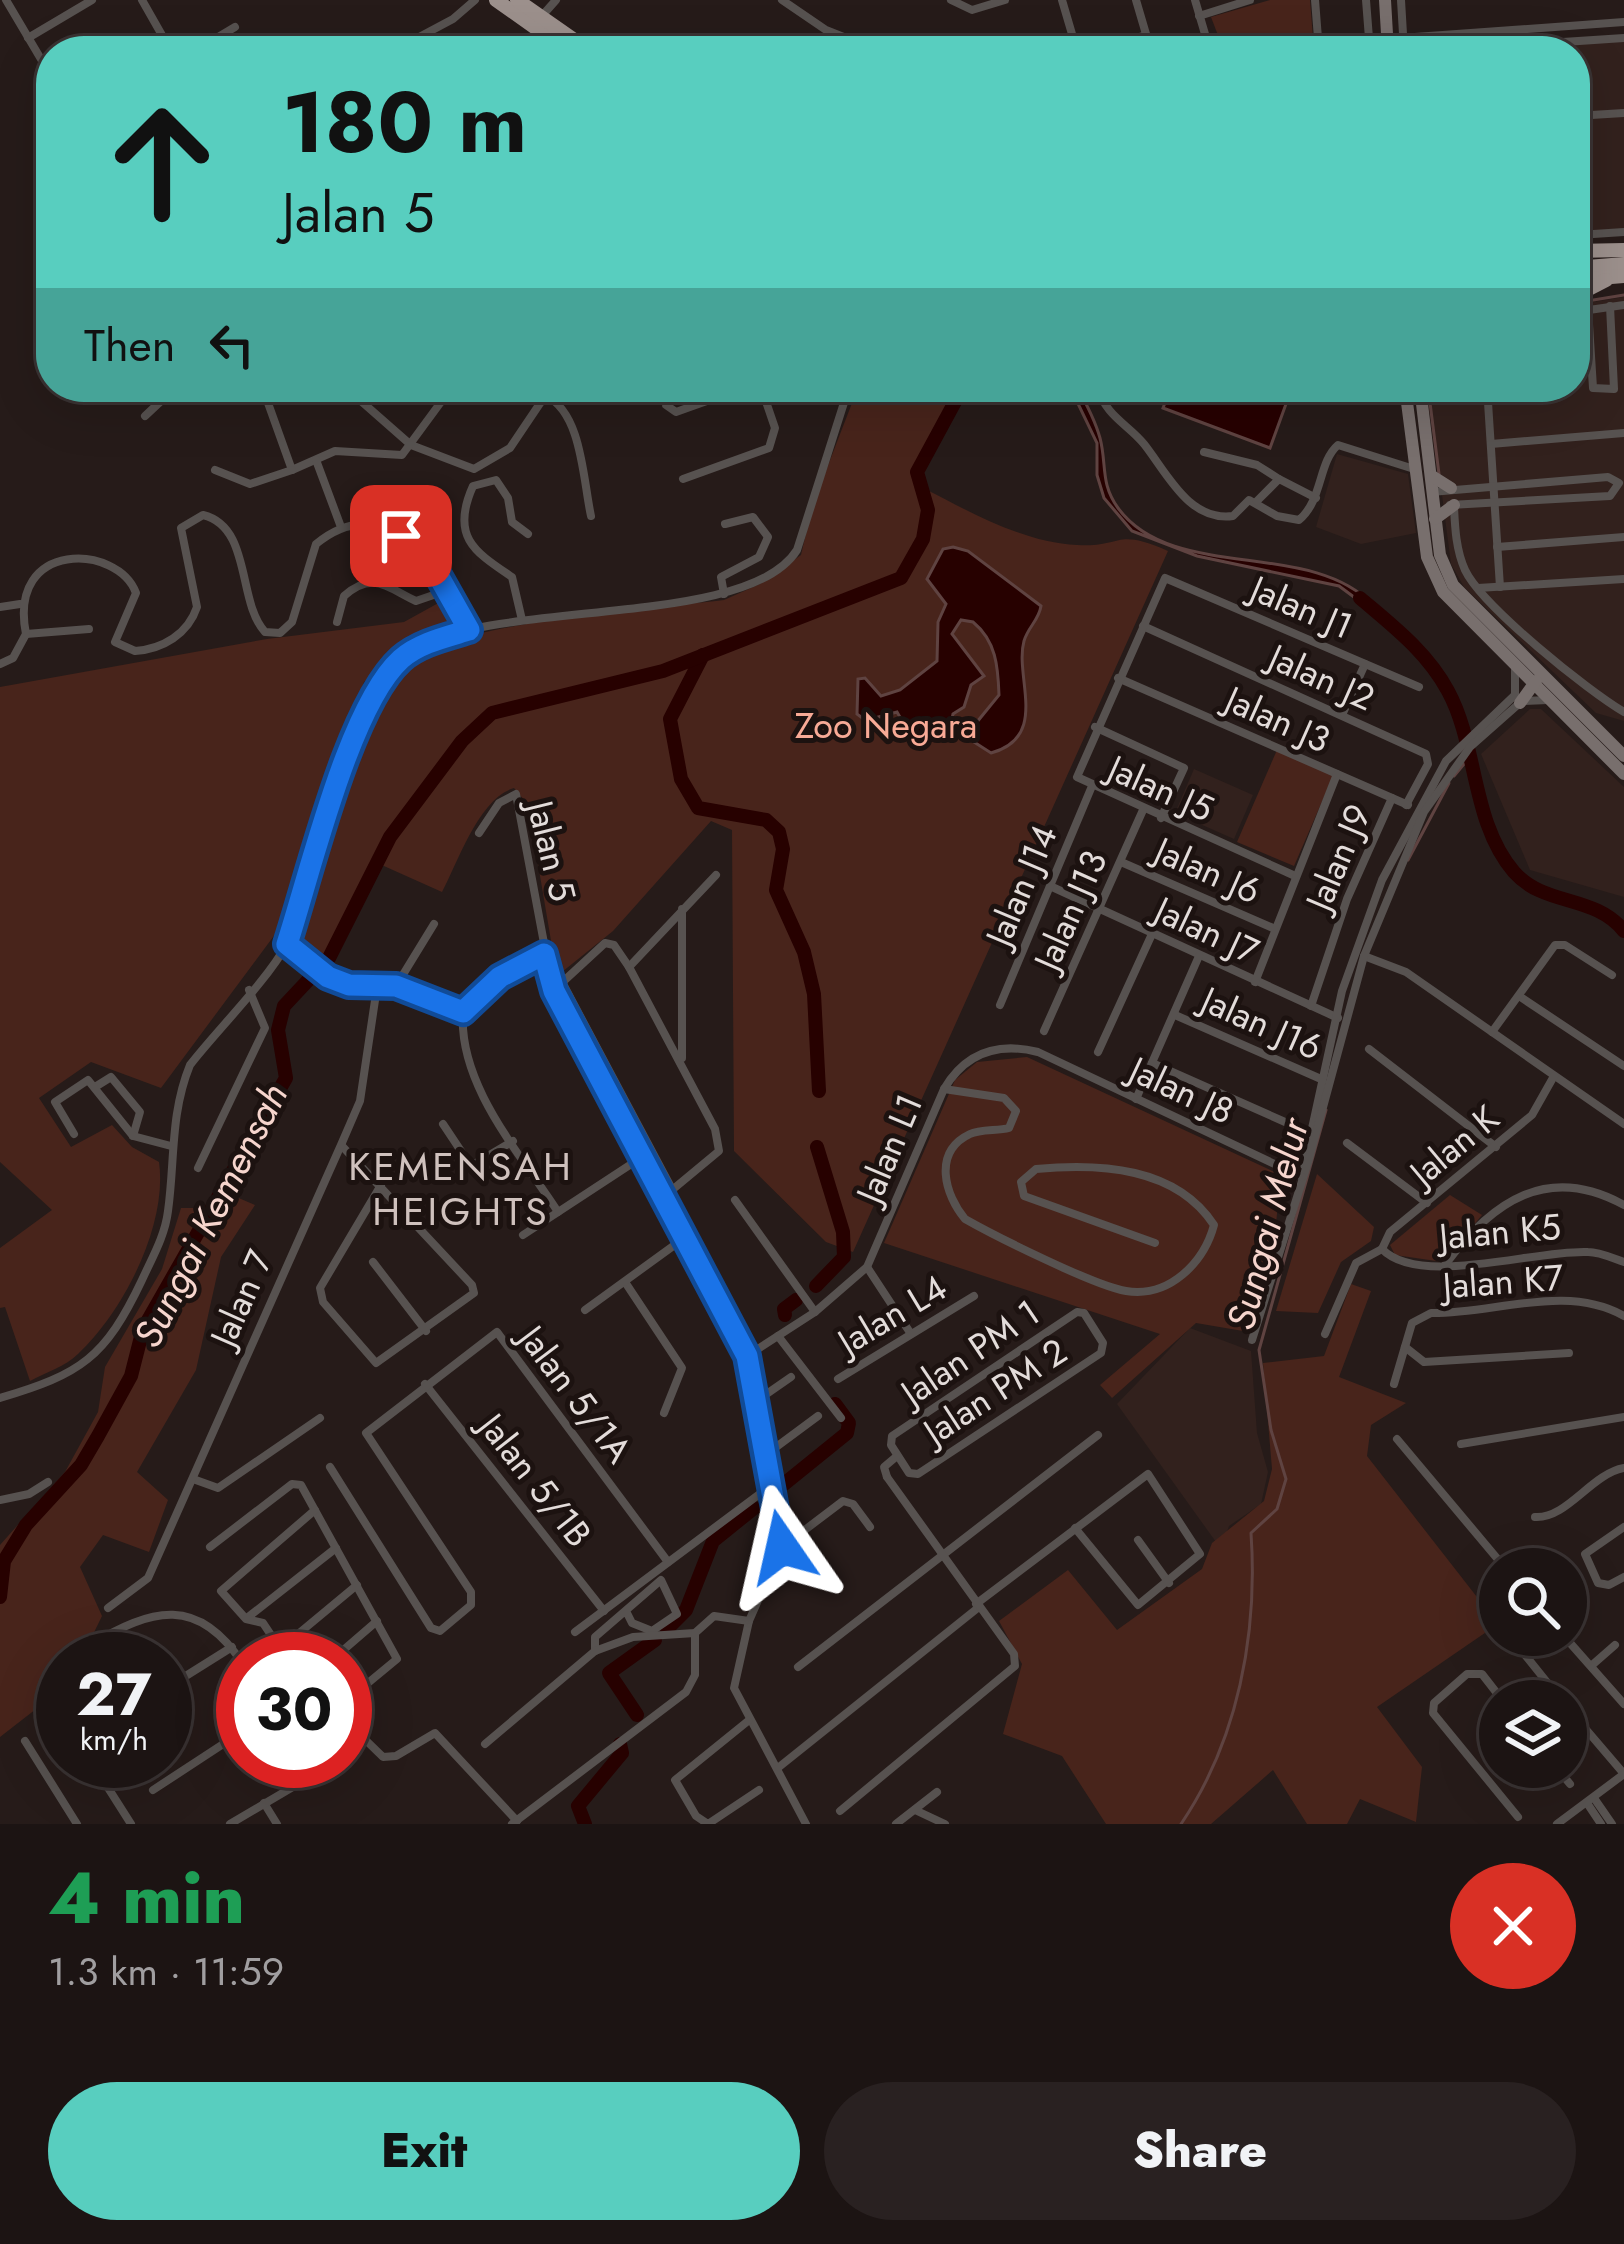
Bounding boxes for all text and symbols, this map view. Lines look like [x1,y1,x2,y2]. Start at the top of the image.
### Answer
text: 180 m [282,62,527,184]
icon: ahead [84,84,240,240]
text: Jalan 5 [282,174,434,252]
icon: left [199,312,265,378]
text: Then [84,313,175,378]
pin [350,485,452,587]
icon: arrive [368,503,434,569]
street label: Jalan J1 [1239,561,1361,652]
street label: Jalan J2 [1257,629,1383,723]
street label: Jalan J3 [1214,671,1339,765]
park label: Zoo Negara [795,699,977,751]
street label: Jalan J5 [1096,740,1222,834]
street label: Jalan 5 [514,792,590,907]
street label: Jalan J9 [1291,796,1384,922]
street label: Jalan J14 [971,816,1070,957]
street label: Jalan J6 [1143,822,1269,916]
street label: Jalan J13 [1019,842,1119,982]
street label: Jalan J7 [1143,882,1267,977]
street label: Jalan J16 [1190,972,1331,1073]
street label: Jalan J8 [1118,1042,1243,1137]
water label: Sungai Kemensah [119,1073,302,1358]
street label: Jalan L1 [841,1086,935,1214]
street label: Jalan K [1395,1092,1510,1200]
water label: Sungai Melur [1212,1110,1324,1336]
district label: KEMENSAH HEIGHTS [348,1138,574,1240]
street label: Jalan K5 [1433,1200,1563,1263]
street label: Jalan 7 [195,1242,285,1358]
street label: Jalan K7 [1437,1251,1565,1311]
street label: Jalan L4 [824,1261,956,1369]
street label: Jalan PM 1 [887,1287,1050,1420]
street label: Jalan 5/1A [505,1311,645,1474]
street label: Jalan PM 2 [910,1325,1077,1459]
street label: Jalan 5/1B [465,1399,605,1558]
position arrow [719,1484,845,1610]
map controls [1479,1548,1587,1788]
button: search [1479,1548,1587,1656]
speed limit sign: 30 [216,1632,372,1788]
text: 27 [76,1651,152,1738]
button: layers [1479,1680,1587,1788]
text: km/h [80,1718,148,1761]
text: 4 min [48,1846,245,1950]
button: close [1450,1863,1576,1989]
text: 1.3 km · 11:59 [48,1943,284,2000]
button: Exit [48,2082,800,2220]
button: Share [824,2082,1576,2220]

